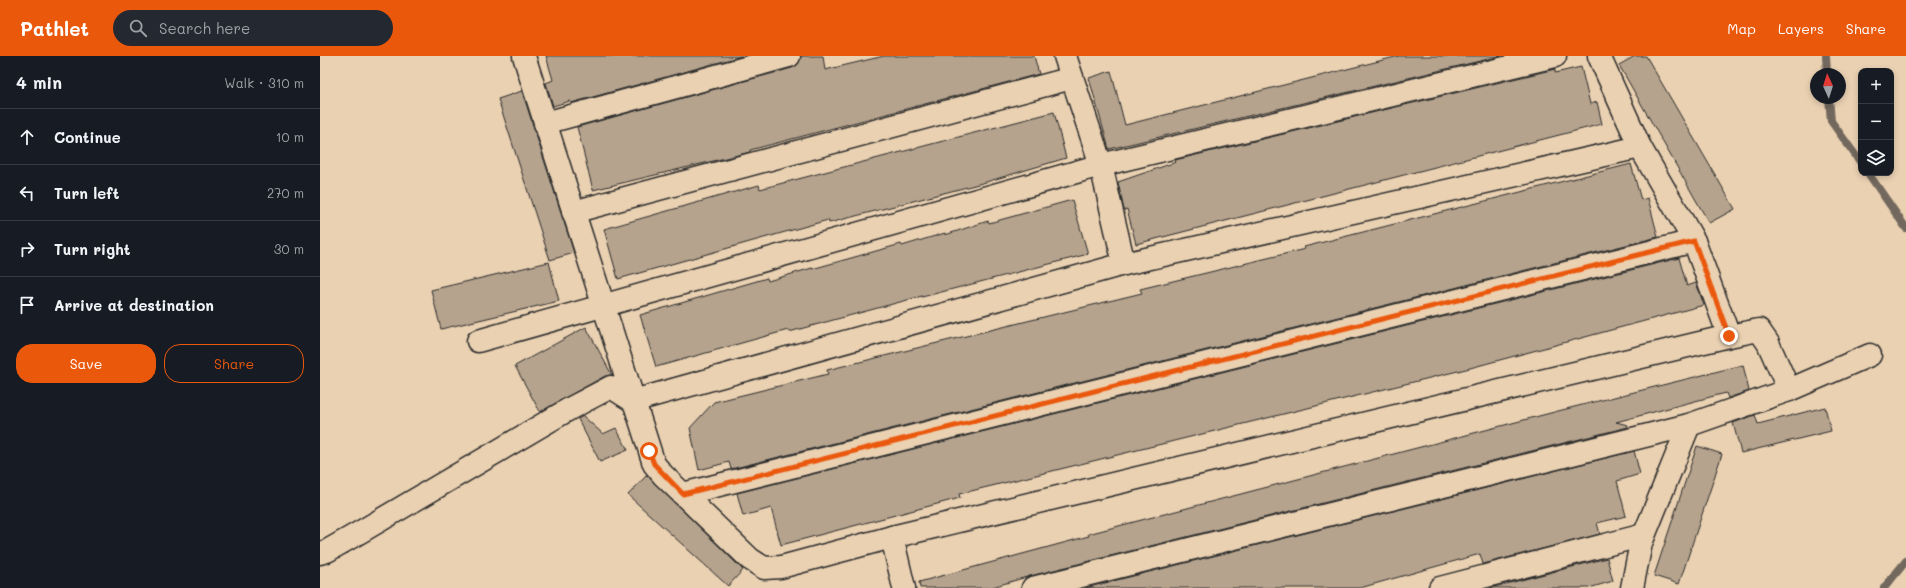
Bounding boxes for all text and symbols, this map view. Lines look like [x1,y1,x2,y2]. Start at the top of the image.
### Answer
search box [113,10,393,46]
text: Pathlet [20,16,89,41]
icon: search [127,17,149,39]
text: Search here [159,18,250,38]
text: Map [1727,19,1756,38]
text: Layers [1778,19,1824,38]
text: Share [1846,19,1886,38]
north arrow [1810,68,1846,104]
map controls [1858,68,1894,176]
button: + [1858,68,1894,104]
text: 4 min [16,71,62,93]
text: Walk · 310 m [224,74,304,91]
button: − [1858,104,1894,140]
icon: ahead [16,126,38,148]
text: Continue [54,127,121,147]
text: 10 m [276,128,304,145]
button: layers [1858,140,1894,176]
icon: left [16,182,38,204]
text: Turn left [54,183,119,203]
text: 270 m [267,184,304,201]
icon: right [16,238,38,260]
text: Turn right [54,239,131,259]
text: 30 m [274,240,304,257]
icon: arrive [16,294,38,316]
text: Arrive at destination [54,295,214,315]
route end [1720,327,1738,345]
button: Save [16,344,156,383]
button: Share [164,344,304,383]
route start [640,442,658,460]

